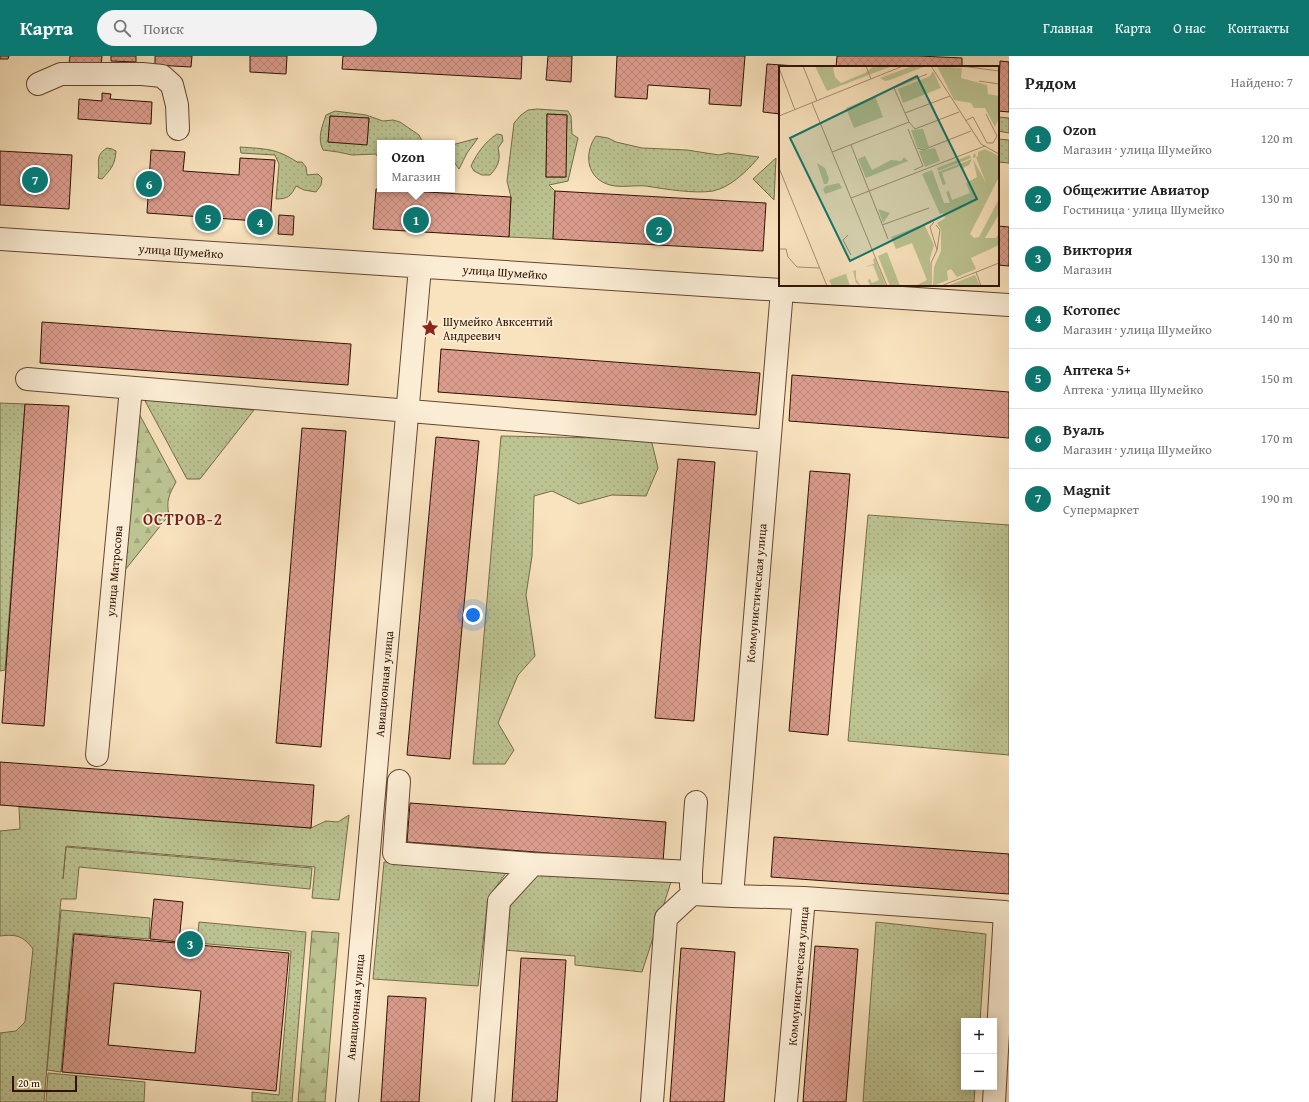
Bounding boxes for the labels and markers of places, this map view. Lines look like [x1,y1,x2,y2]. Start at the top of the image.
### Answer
pin: 7 [22,165,48,195]
pin: 6 [136,169,162,199]
pin: 5 [195,203,221,233]
pin: 1 [403,205,429,235]
pin: 4 [247,207,273,237]
pin: 2 [646,215,672,245]
place label: Шумейко Авксентий Андреевич [443,313,553,344]
place icon: Шумейко Авксентий Андреевич [420,318,440,338]
pin: 3 [177,929,203,959]

